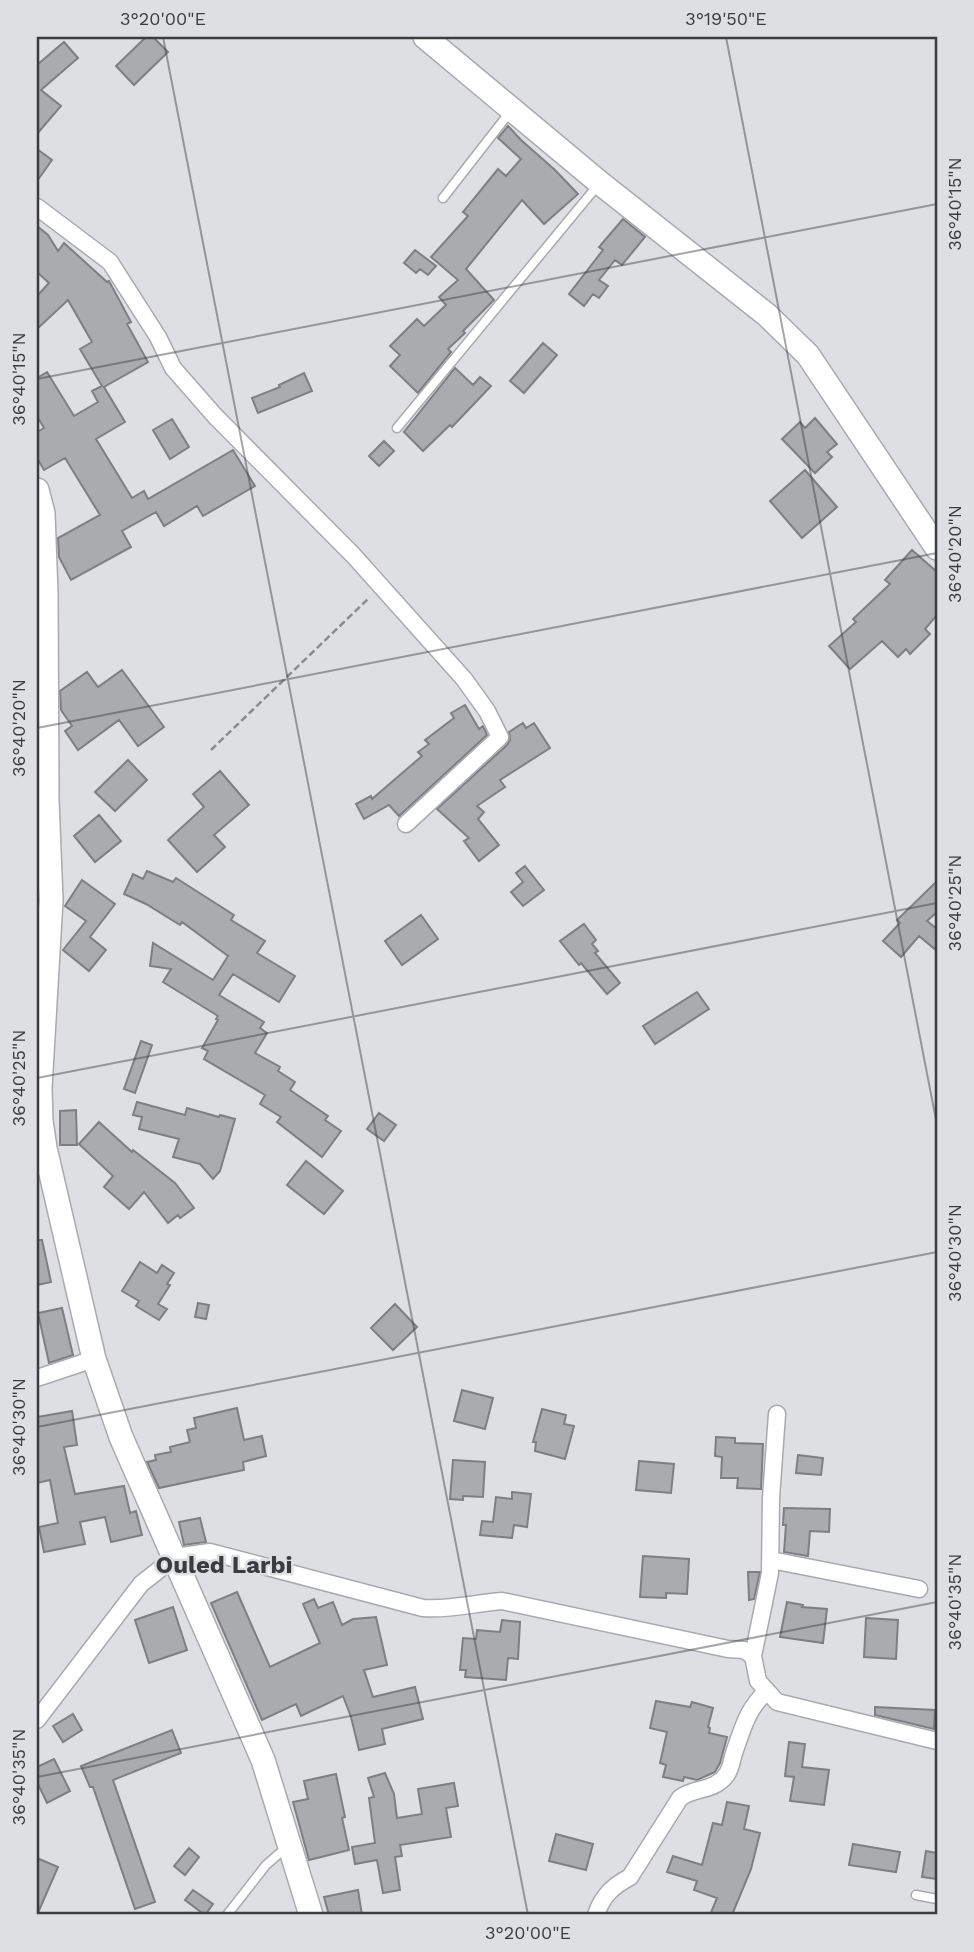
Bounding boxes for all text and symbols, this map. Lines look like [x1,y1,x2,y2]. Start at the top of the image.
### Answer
text: 3°20'00"E [120,8,206,29]
text: 3°19'50"E [685,8,767,29]
text: 36°40'15"N [944,157,965,251]
text: 36°40'15"N [8,332,29,426]
text: 36°40'20"N [944,505,965,603]
text: 36°40'20"N [8,679,29,777]
text: 36°40'25"N [944,854,965,952]
text: 36°40'25"N [8,1029,29,1127]
text: 36°40'30"N [944,1204,965,1302]
text: 36°40'30"N [8,1378,29,1476]
district label: Ouled Larbi [156,1551,292,1579]
text: 36°40'35"N [944,1553,965,1651]
text: 36°40'35"N [8,1728,29,1826]
text: 3°20'00"E [485,1922,571,1943]

